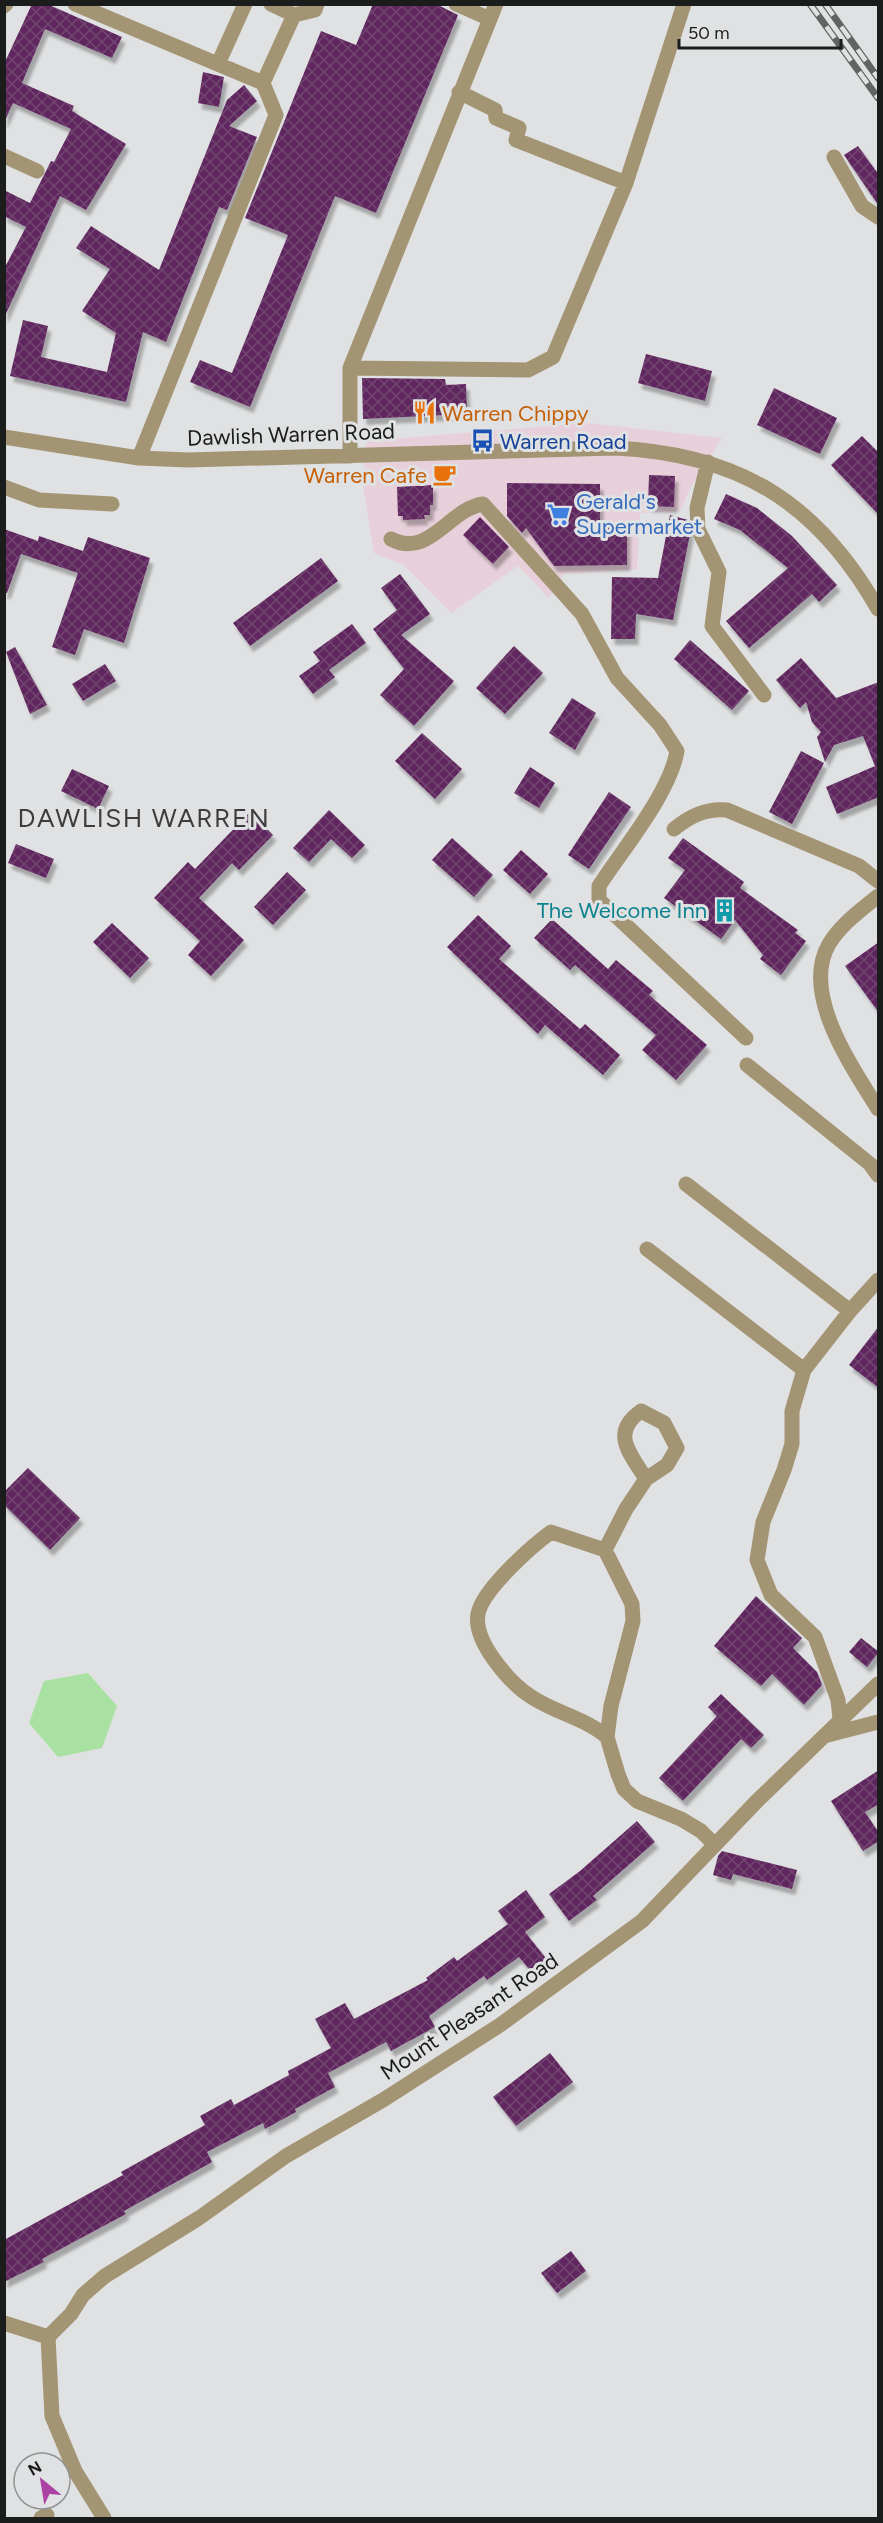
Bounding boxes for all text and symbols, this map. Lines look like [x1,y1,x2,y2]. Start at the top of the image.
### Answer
scale bar [679,12,841,50]
text: 50 m [688,22,730,44]
restaurant icon: Warren Chippy [411,400,437,426]
place label: Warren Chippy [442,400,589,427]
street label: Dawlish Warren Road [187,417,395,452]
bus stop icon: Warren Road [469,428,495,454]
place label: Warren Road [500,428,627,455]
place label: Warren Cafe [304,462,427,489]
cafe icon: Warren Cafe [432,462,458,488]
place label: Gerald's Supermarket [576,488,702,540]
supermarket icon: Gerald's Supermarket [545,501,571,527]
district label: DAWLISH WARREN [18,802,270,834]
place label: The Welcome Inn [537,897,707,924]
building icon: The Welcome Inn [712,897,738,923]
street label: Mount Pleasant Road [375,1947,563,2086]
north arrow [12,2451,72,2511]
text: N [25,2457,45,2480]

